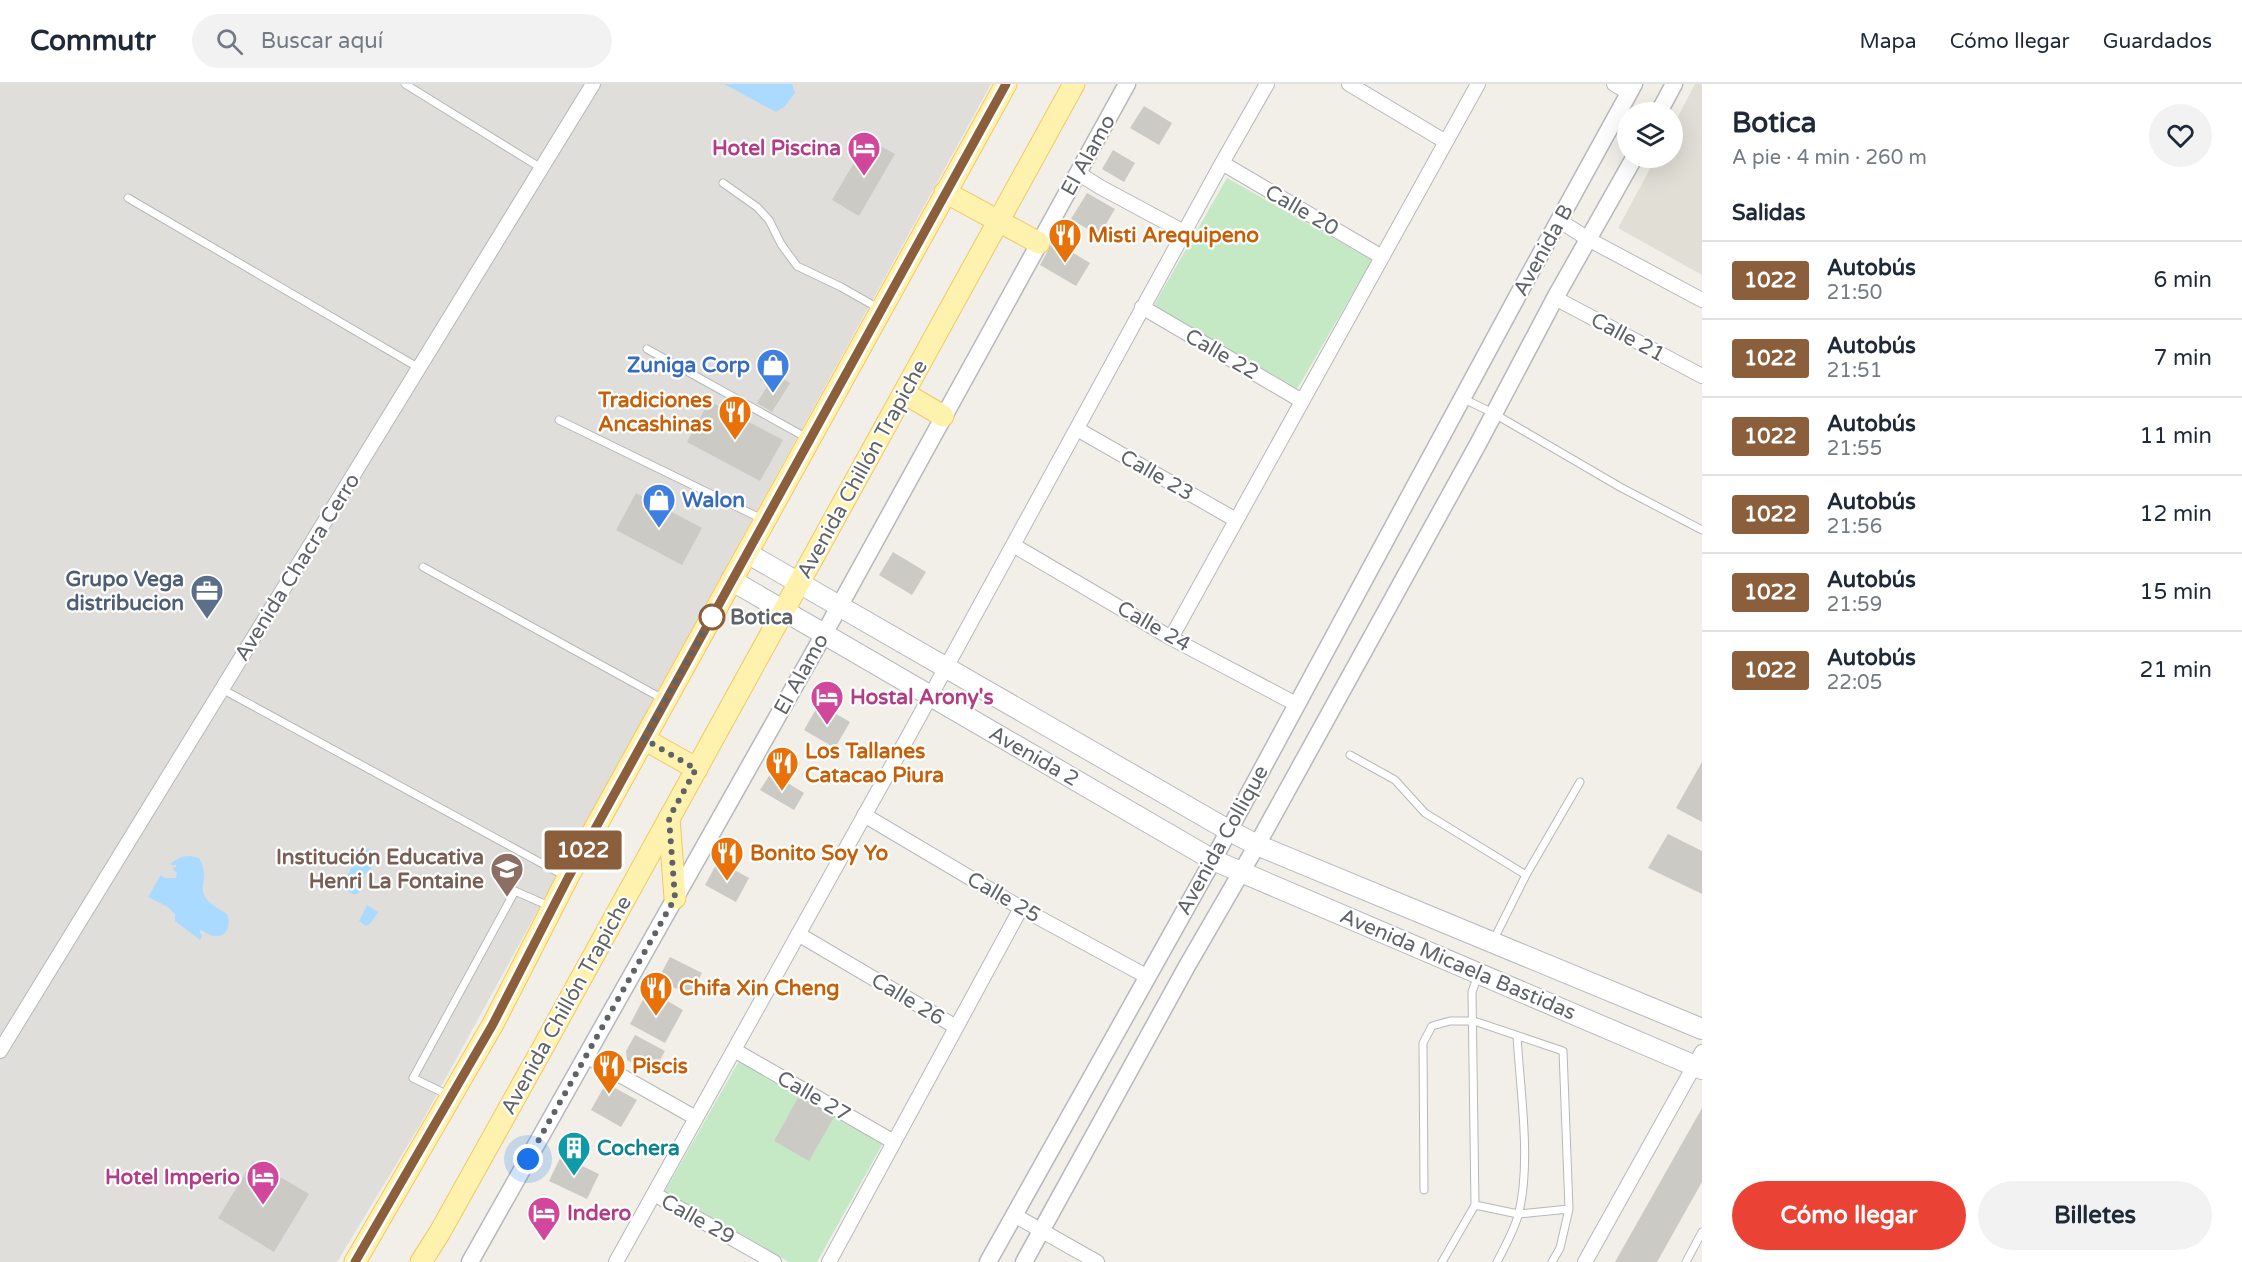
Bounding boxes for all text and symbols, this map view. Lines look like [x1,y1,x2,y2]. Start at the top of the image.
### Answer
search box [192,14,612,68]
text: Commutr [30,24,156,58]
icon: search [213,25,246,58]
text: Buscar aquí [261,28,383,54]
text: Mapa [1859,29,1917,54]
text: Cómo llegar [1950,29,2070,54]
text: Guardados [2103,29,2212,54]
map controls [1617,102,1683,168]
button: layers [1617,102,1683,168]
button: heart [2149,104,2212,167]
text: Botica [1732,106,1817,140]
street label: El Alamo [1056,110,1121,200]
hotel icon: Hotel Piscina [846,130,882,177]
place label: Hotel Piscina [712,136,841,161]
text: A pie · 4 min · 260 m [1732,146,1927,170]
street label: Calle 20 [1261,179,1343,241]
street label: Avenida B [1508,200,1579,300]
text: Salidas [1732,200,1806,226]
restaurant icon: Misti Arequipeno [1047,217,1083,264]
place label: Misti Arequipeno [1088,223,1259,248]
text: Autobús [1827,255,1916,281]
text: 6 min [2153,267,2212,293]
text: 1022 [1744,268,1797,293]
text: 21:50 [1827,281,1882,305]
street label: Calle 21 [1586,307,1669,367]
street label: Calle 22 [1181,323,1263,385]
text: Autobús [1827,333,1916,359]
text: 7 min [2153,345,2212,371]
text: 1022 [1744,346,1797,371]
shop icon: Zuniga Corp [755,347,791,394]
place label: Zuniga Corp [627,353,750,378]
street label: Avenida Chillón Trapiche [792,355,933,583]
text: 21:51 [1827,359,1882,383]
place label: Tradiciones Ancashinas [597,388,712,437]
restaurant icon: Tradiciones Ancashinas [717,394,753,441]
text: Autobús [1827,411,1916,437]
text: 11 min [2140,423,2212,449]
text: 1022 [1744,424,1797,449]
text: 21:55 [1827,437,1882,461]
street label: Calle 23 [1116,444,1198,506]
street label: Avenida Chacra Cerro [229,469,365,666]
shop icon: Walon [641,482,677,529]
place label: Walon [682,488,745,513]
text: Autobús [1827,489,1916,515]
text: 12 min [2140,501,2212,527]
text: 1022 [1744,502,1797,527]
text: 21:56 [1827,515,1882,539]
place label: Grupo Vega distribucion [65,567,184,616]
text: Autobús [1827,567,1916,593]
office icon: Grupo Vega distribucion [189,573,225,620]
text: 15 min [2140,579,2212,605]
text: 1022 [1744,580,1797,605]
text: 21:59 [1827,593,1882,617]
street label: Calle 24 [1113,595,1195,657]
marker: Botica [699,604,725,630]
place label: Botica [730,605,793,630]
street label: El Alamo [769,629,834,719]
text: Autobús [1827,645,1916,671]
text: 21 min [2140,657,2212,683]
text: 1022 [1744,658,1797,683]
text: 22:05 [1827,671,1882,695]
hotel icon: Hostal Arony's [809,679,845,726]
place label: Hostal Arony's [850,685,994,710]
street label: Avenida 2 [984,721,1083,792]
place label: Los Tallanes Catacao Piura [805,739,944,788]
restaurant icon: Los Tallanes Catacao Piura [764,745,800,792]
street label: Avenida Collique [1171,761,1274,919]
line badge: 1022 [541,830,625,870]
restaurant icon: Bonito Soy Yo [709,835,745,882]
text: 1022 [557,838,609,863]
place label: Bonito Soy Yo [750,841,888,866]
place label: Institución Educativa Henri La Fontaine [276,845,484,894]
school or university icon: Institución Educativa Henri La Fontaine [489,851,525,898]
street label: Calle 25 [963,866,1045,928]
street label: Avenida Chillón Trapiche [496,891,637,1119]
street label: Avenida Micaela Bastidas [1336,903,1579,1026]
street label: Calle 26 [867,968,949,1031]
restaurant icon: Chifa Xin Cheng [638,970,674,1017]
place label: Chifa Xin Cheng [679,976,839,1001]
restaurant icon: Piscis [591,1048,627,1095]
place label: Piscis [632,1054,688,1079]
street label: Calle 27 [773,1065,855,1127]
building icon: Cochera [556,1130,592,1177]
place label: Cochera [597,1136,680,1161]
your location [513,1144,543,1174]
hotel icon: Hotel Imperio [245,1159,281,1206]
place label: Hotel Imperio [105,1165,240,1190]
button: Cómo llegar [1732,1181,1966,1250]
button: Billetes [1978,1181,2212,1250]
street label: Calle 29 [656,1189,739,1250]
hotel icon: Indero [526,1195,562,1242]
place label: Indero [567,1201,631,1226]

